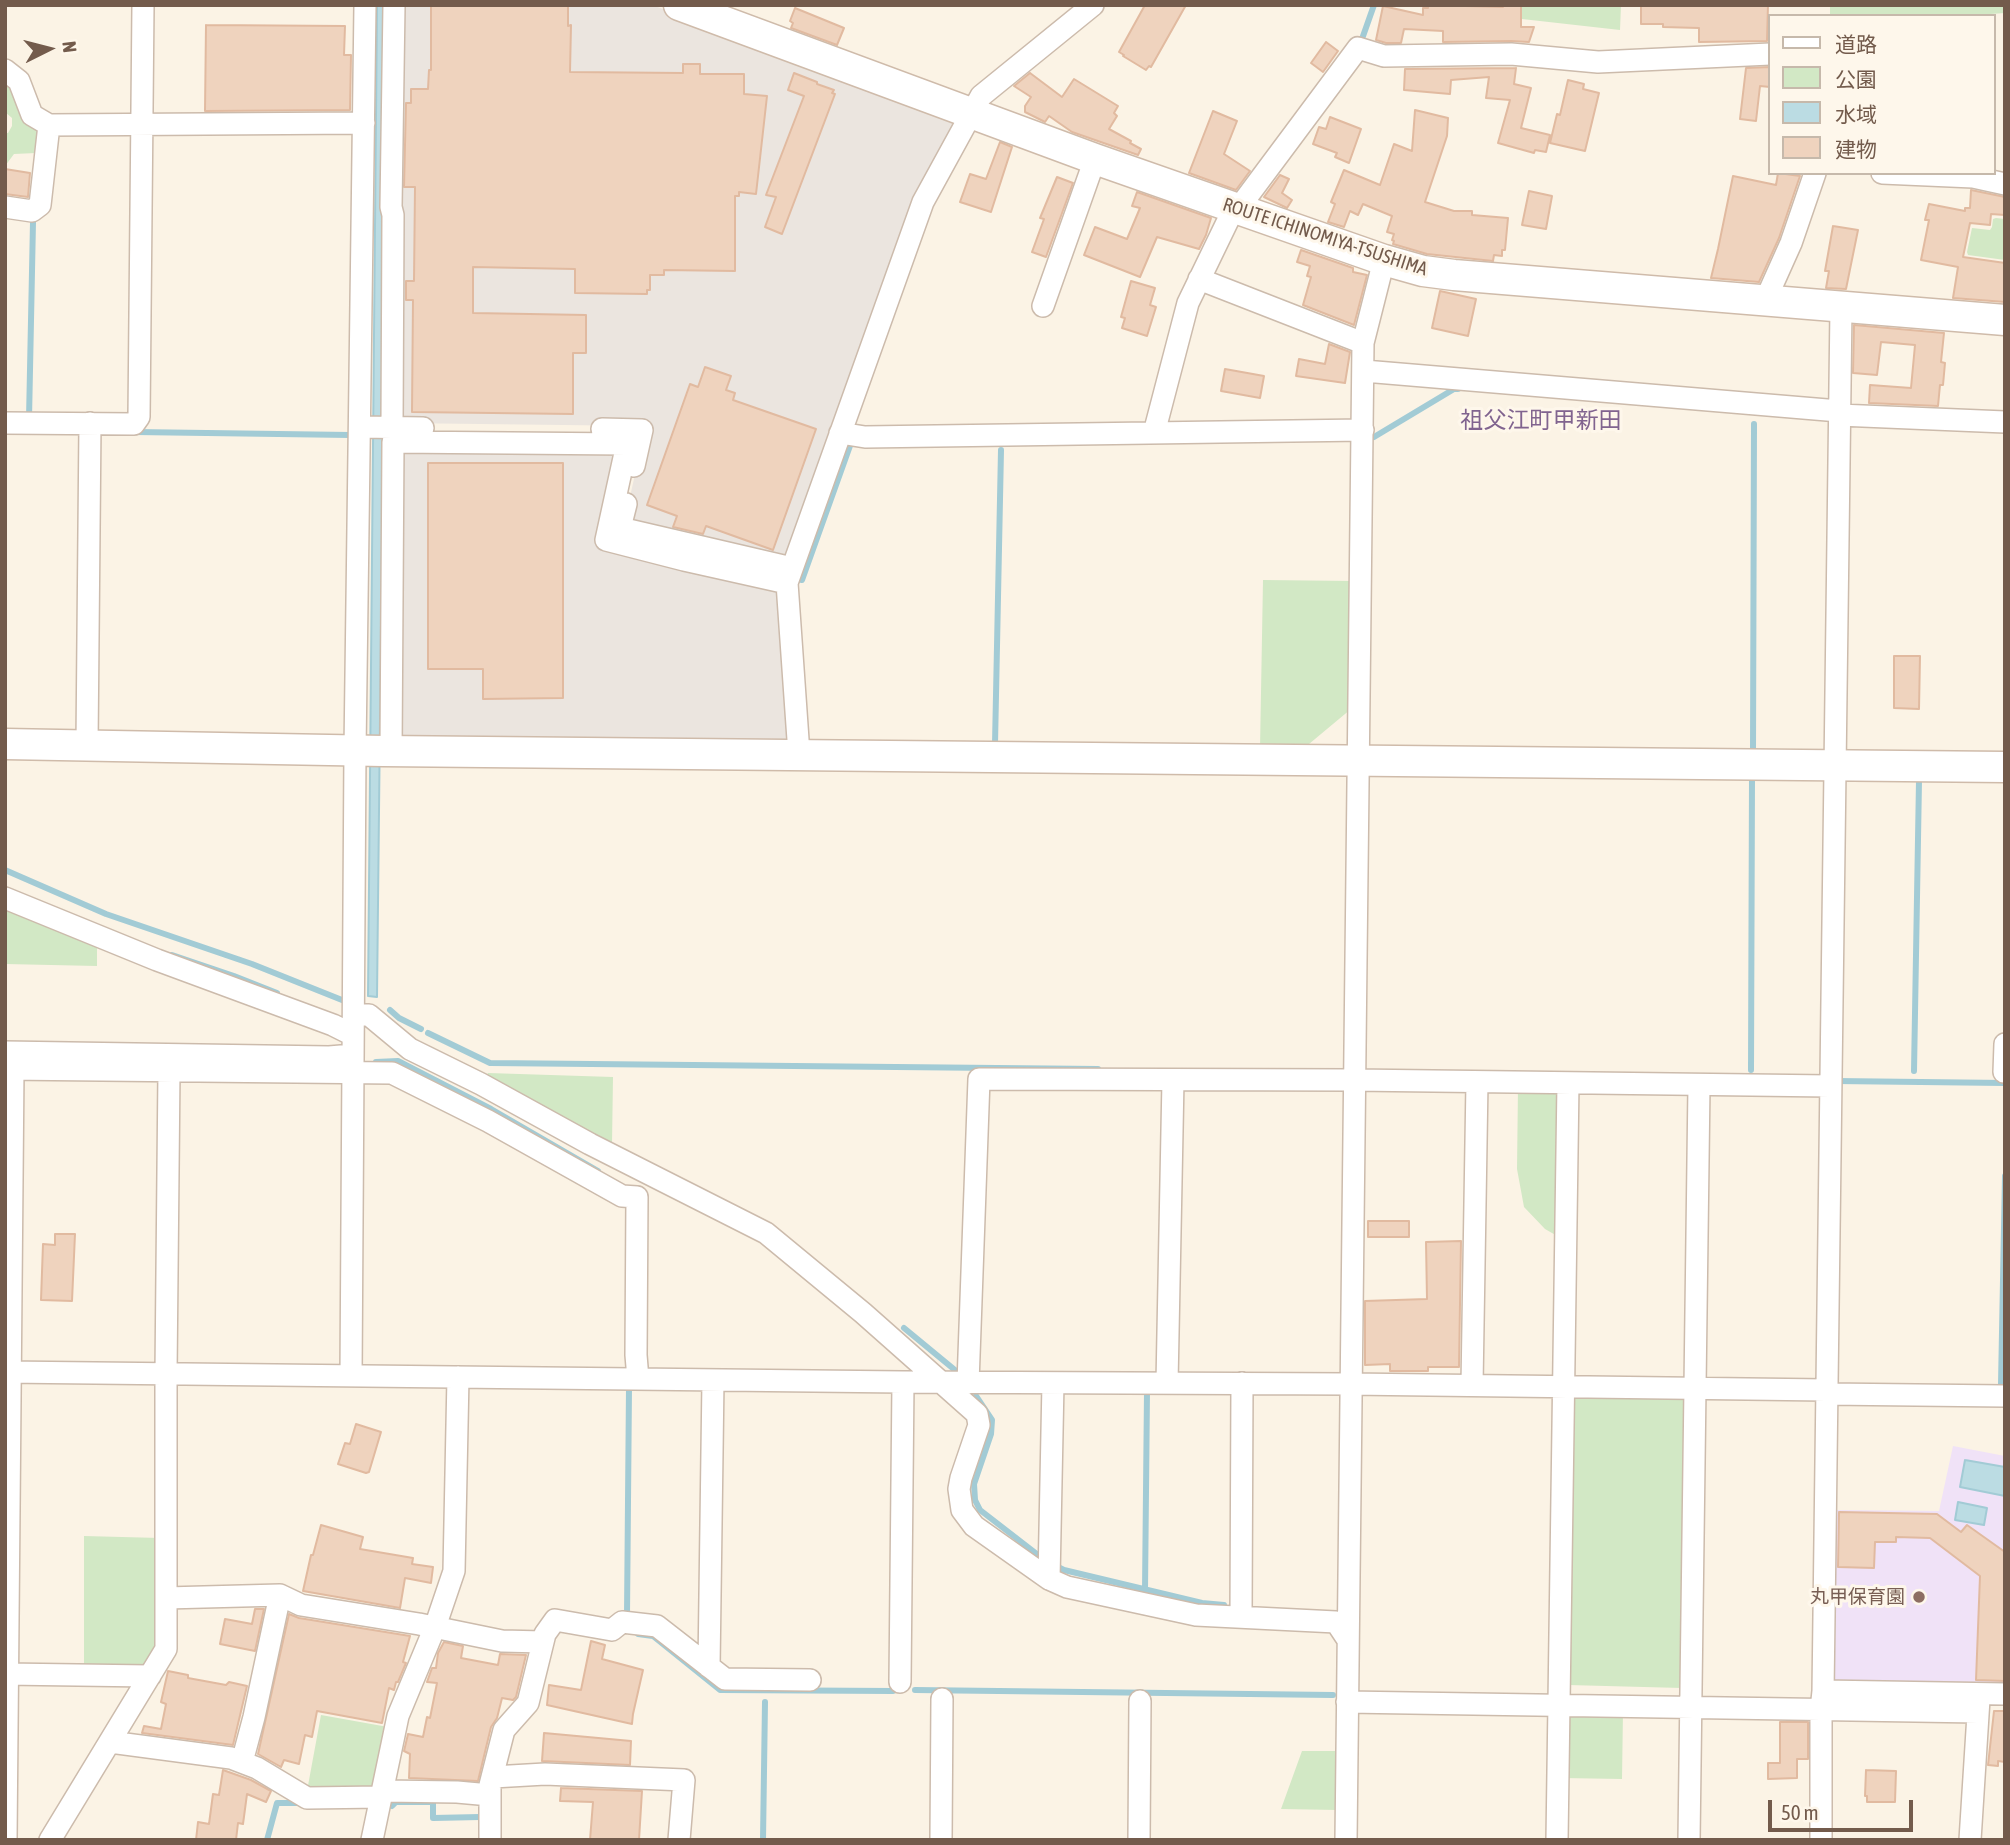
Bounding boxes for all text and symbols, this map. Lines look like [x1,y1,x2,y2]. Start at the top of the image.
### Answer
north arrow [14,14,84,84]
legend [1769,14,1996,175]
text: 道路 [1835,32,1877,56]
text: N [58,40,81,54]
text: 公園 [1835,67,1877,91]
text: 水域 [1835,102,1877,126]
text: 建物 [1835,137,1877,161]
street label: ROUTE ICHINOMIYA-TSUSHIMA [1220,193,1430,281]
district label: 祖父江町甲新田 [1461,407,1621,435]
place label: 丸甲保育園 [1810,1586,1905,1608]
marker: 丸甲保育園 [1911,1589,1927,1605]
scale bar [1772,1786,1917,1830]
text: 50 m [1781,1800,1819,1824]

